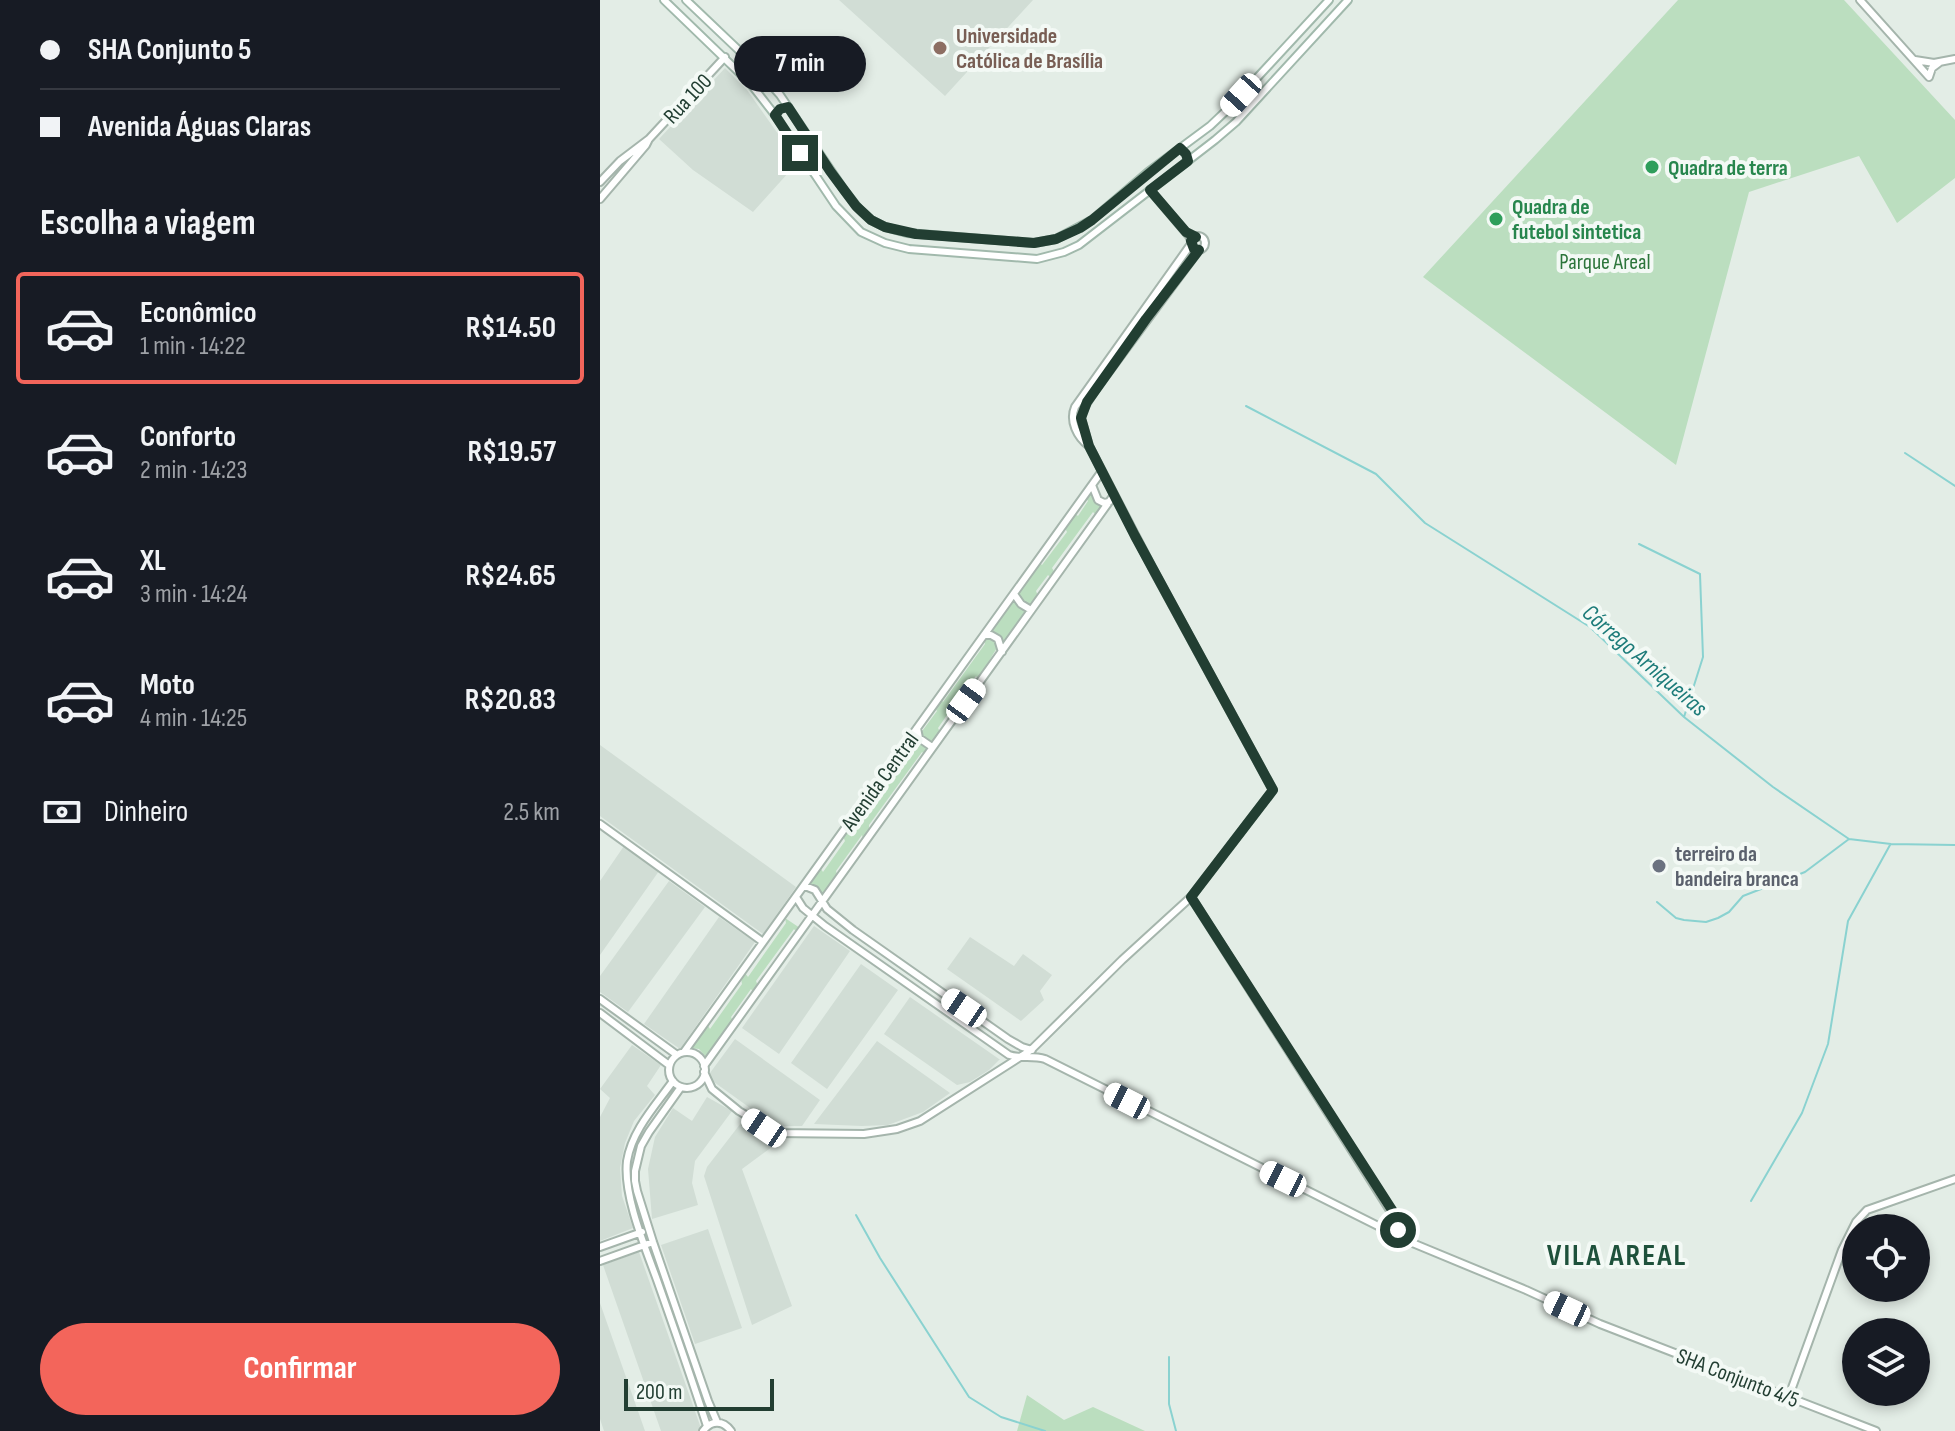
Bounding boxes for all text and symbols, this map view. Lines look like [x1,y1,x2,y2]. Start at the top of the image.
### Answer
place label: Universidade Católica de Brasília [956,23,1103,75]
text: SHA Conjunto 5 [88,32,251,68]
callout: 7 min [734,37,866,93]
marker: Universidade Católica de Brasília [931,39,949,57]
text: 7 min [775,48,825,79]
street label: Rua 100 [658,68,718,130]
car [1216,69,1266,121]
text: Avenida Águas Claras [88,109,311,145]
route end [782,135,818,171]
place label: Quadra de terra [1668,155,1788,182]
marker: Quadra de terra [1643,158,1661,176]
place label: Quadra de futebol sintetica [1512,194,1641,246]
text: Escolha a viagem [40,202,256,245]
marker: Quadra de futebol sintetica [1487,210,1505,228]
park label: Parque Areal [1559,249,1651,276]
icon: car [44,292,116,364]
text: Econômico [140,295,257,331]
text: R$14.50 [466,310,556,346]
text: 1 min · 14:22 [140,331,246,362]
icon: car [44,416,116,488]
text: Conforto [140,419,236,455]
text: R$19.57 [467,434,556,470]
text: 2 min · 14:23 [140,455,247,486]
icon: car [44,540,116,612]
text: XL [140,543,166,579]
text: R$24.65 [465,558,556,594]
text: 3 min · 14:24 [140,579,247,610]
water label: Córrego Arniqueiras [1576,598,1714,723]
icon: car [44,664,116,736]
text: Moto [140,667,195,703]
car [942,675,990,727]
text: R$20.83 [465,682,556,718]
text: 4 min · 14:25 [140,703,247,734]
street label: Avenida Central [835,727,925,837]
icon: cash [40,790,84,834]
text: Dinheiro [104,794,188,830]
text: 2.5 km [503,797,560,828]
place label: terreiro da bandeira branca [1675,841,1799,893]
marker: terreiro da bandeira branca [1650,857,1668,875]
car [937,985,991,1031]
car [1100,1079,1154,1123]
car [737,1105,791,1151]
car [1256,1158,1310,1200]
route start [1380,1212,1416,1248]
map controls [1842,1214,1930,1406]
button: locate [1842,1214,1930,1302]
district label: VILA AREAL [1547,1238,1687,1274]
car [1540,1288,1594,1330]
button: layers [1842,1318,1930,1406]
button: Confirmar [40,1323,560,1415]
street label: SHA Conjunto 4/5 [1672,1343,1803,1414]
scale bar [624,1375,774,1411]
text: 200 m [636,1379,682,1406]

